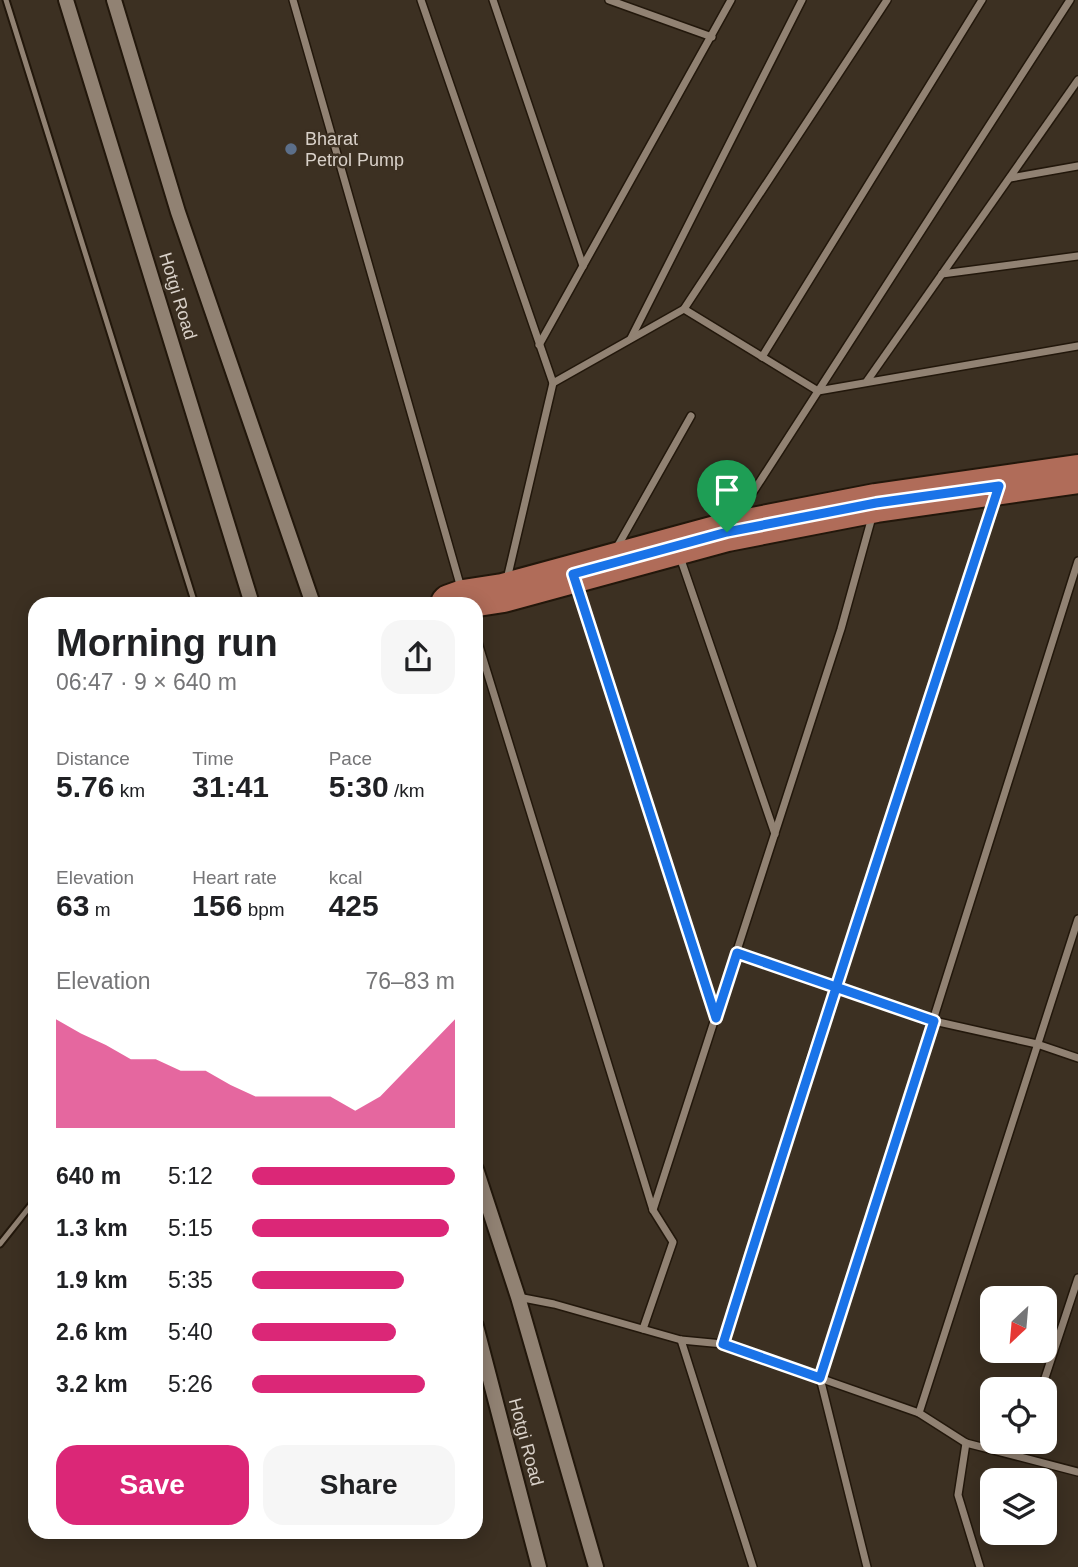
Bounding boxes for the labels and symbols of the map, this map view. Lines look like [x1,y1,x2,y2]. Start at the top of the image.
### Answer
place label: Bharat Petrol Pump [305,129,404,170]
marker: Bharat Petrol Pump [283,141,299,157]
street label: Hotgi Road [155,250,201,342]
pin [697,460,757,532]
north arrow [980,1286,1057,1363]
street label: Hotgi Road [505,1396,547,1488]

